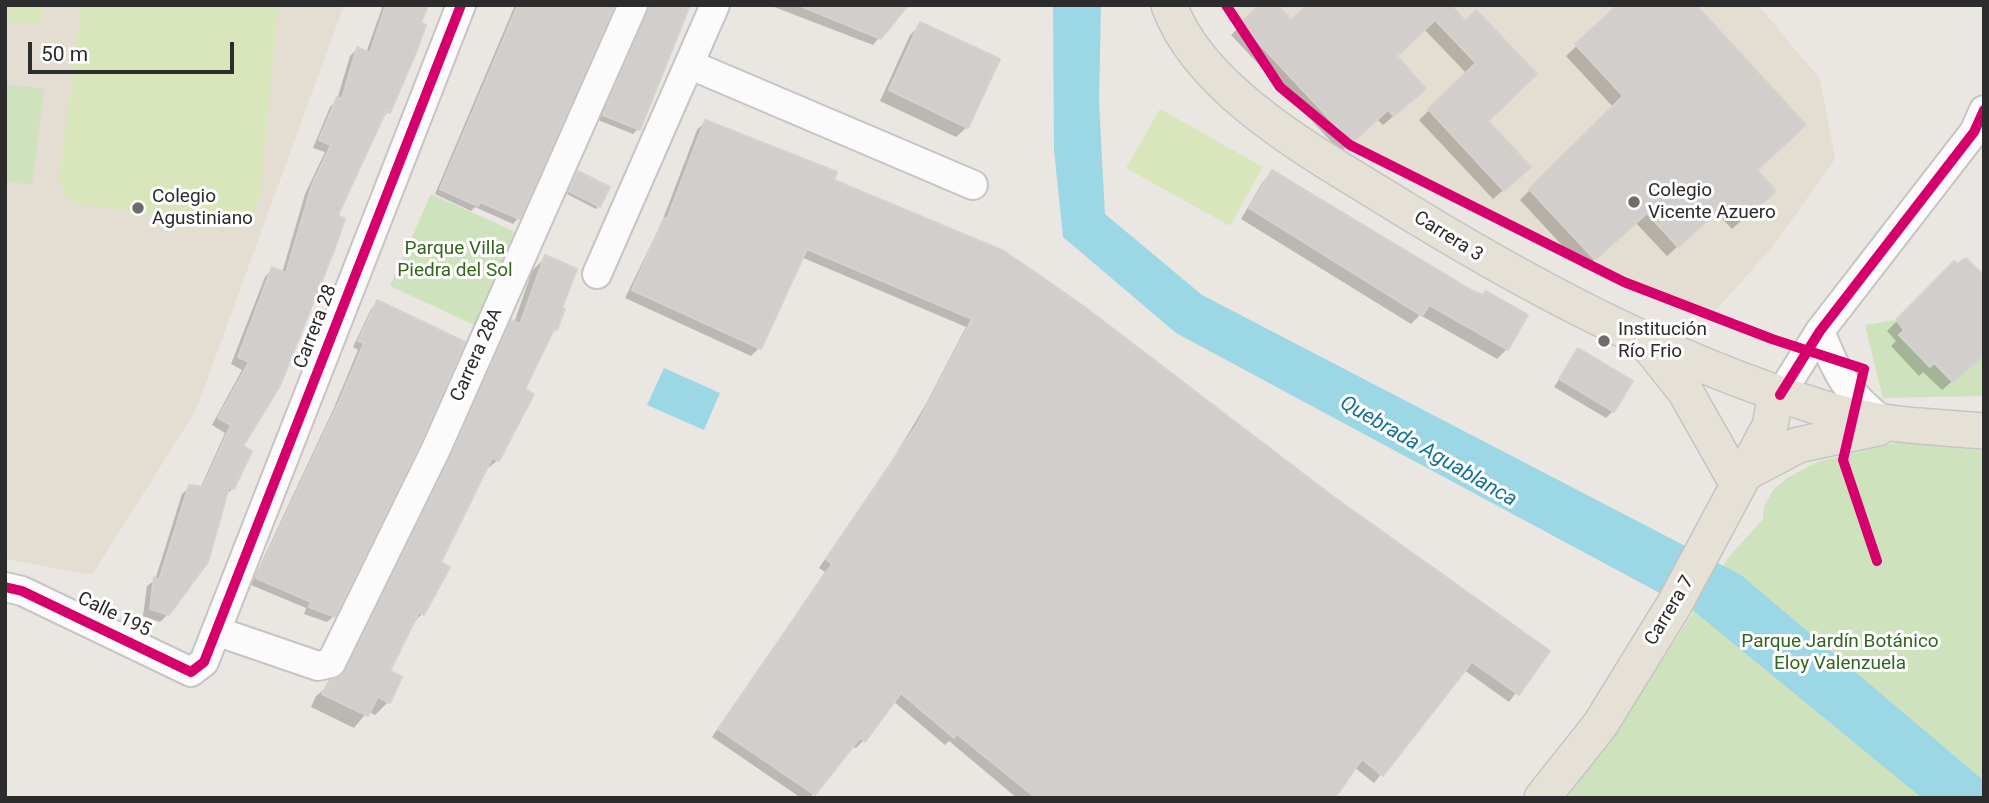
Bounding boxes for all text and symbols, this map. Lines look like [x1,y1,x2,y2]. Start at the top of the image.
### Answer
scale bar [32,28,238,72]
text: 50 m [41,42,88,66]
place label: Colegio Vicente Azuero [1648,180,1776,224]
place label: Colegio Agustiniano [152,186,253,230]
marker: Colegio Vicente Azuero [1626,194,1642,210]
marker: Colegio Agustiniano [130,200,146,216]
street label: Carrera 3 [1409,207,1487,267]
park label: Parque Villa Piedra del Sol [397,238,513,282]
street label: Carrera 28 [290,282,342,372]
street label: Carrera 28A [446,305,508,405]
place label: Institución Río Frio [1618,319,1707,363]
marker: Institución Río Frio [1596,333,1612,349]
water label: Quebrada Aguablanca [1335,391,1521,513]
street label: Carrera 7 [1640,572,1700,650]
street label: Calle 195 [74,587,154,643]
park label: Parque Jardín Botánico Eloy Valenzuela [1741,631,1939,675]

